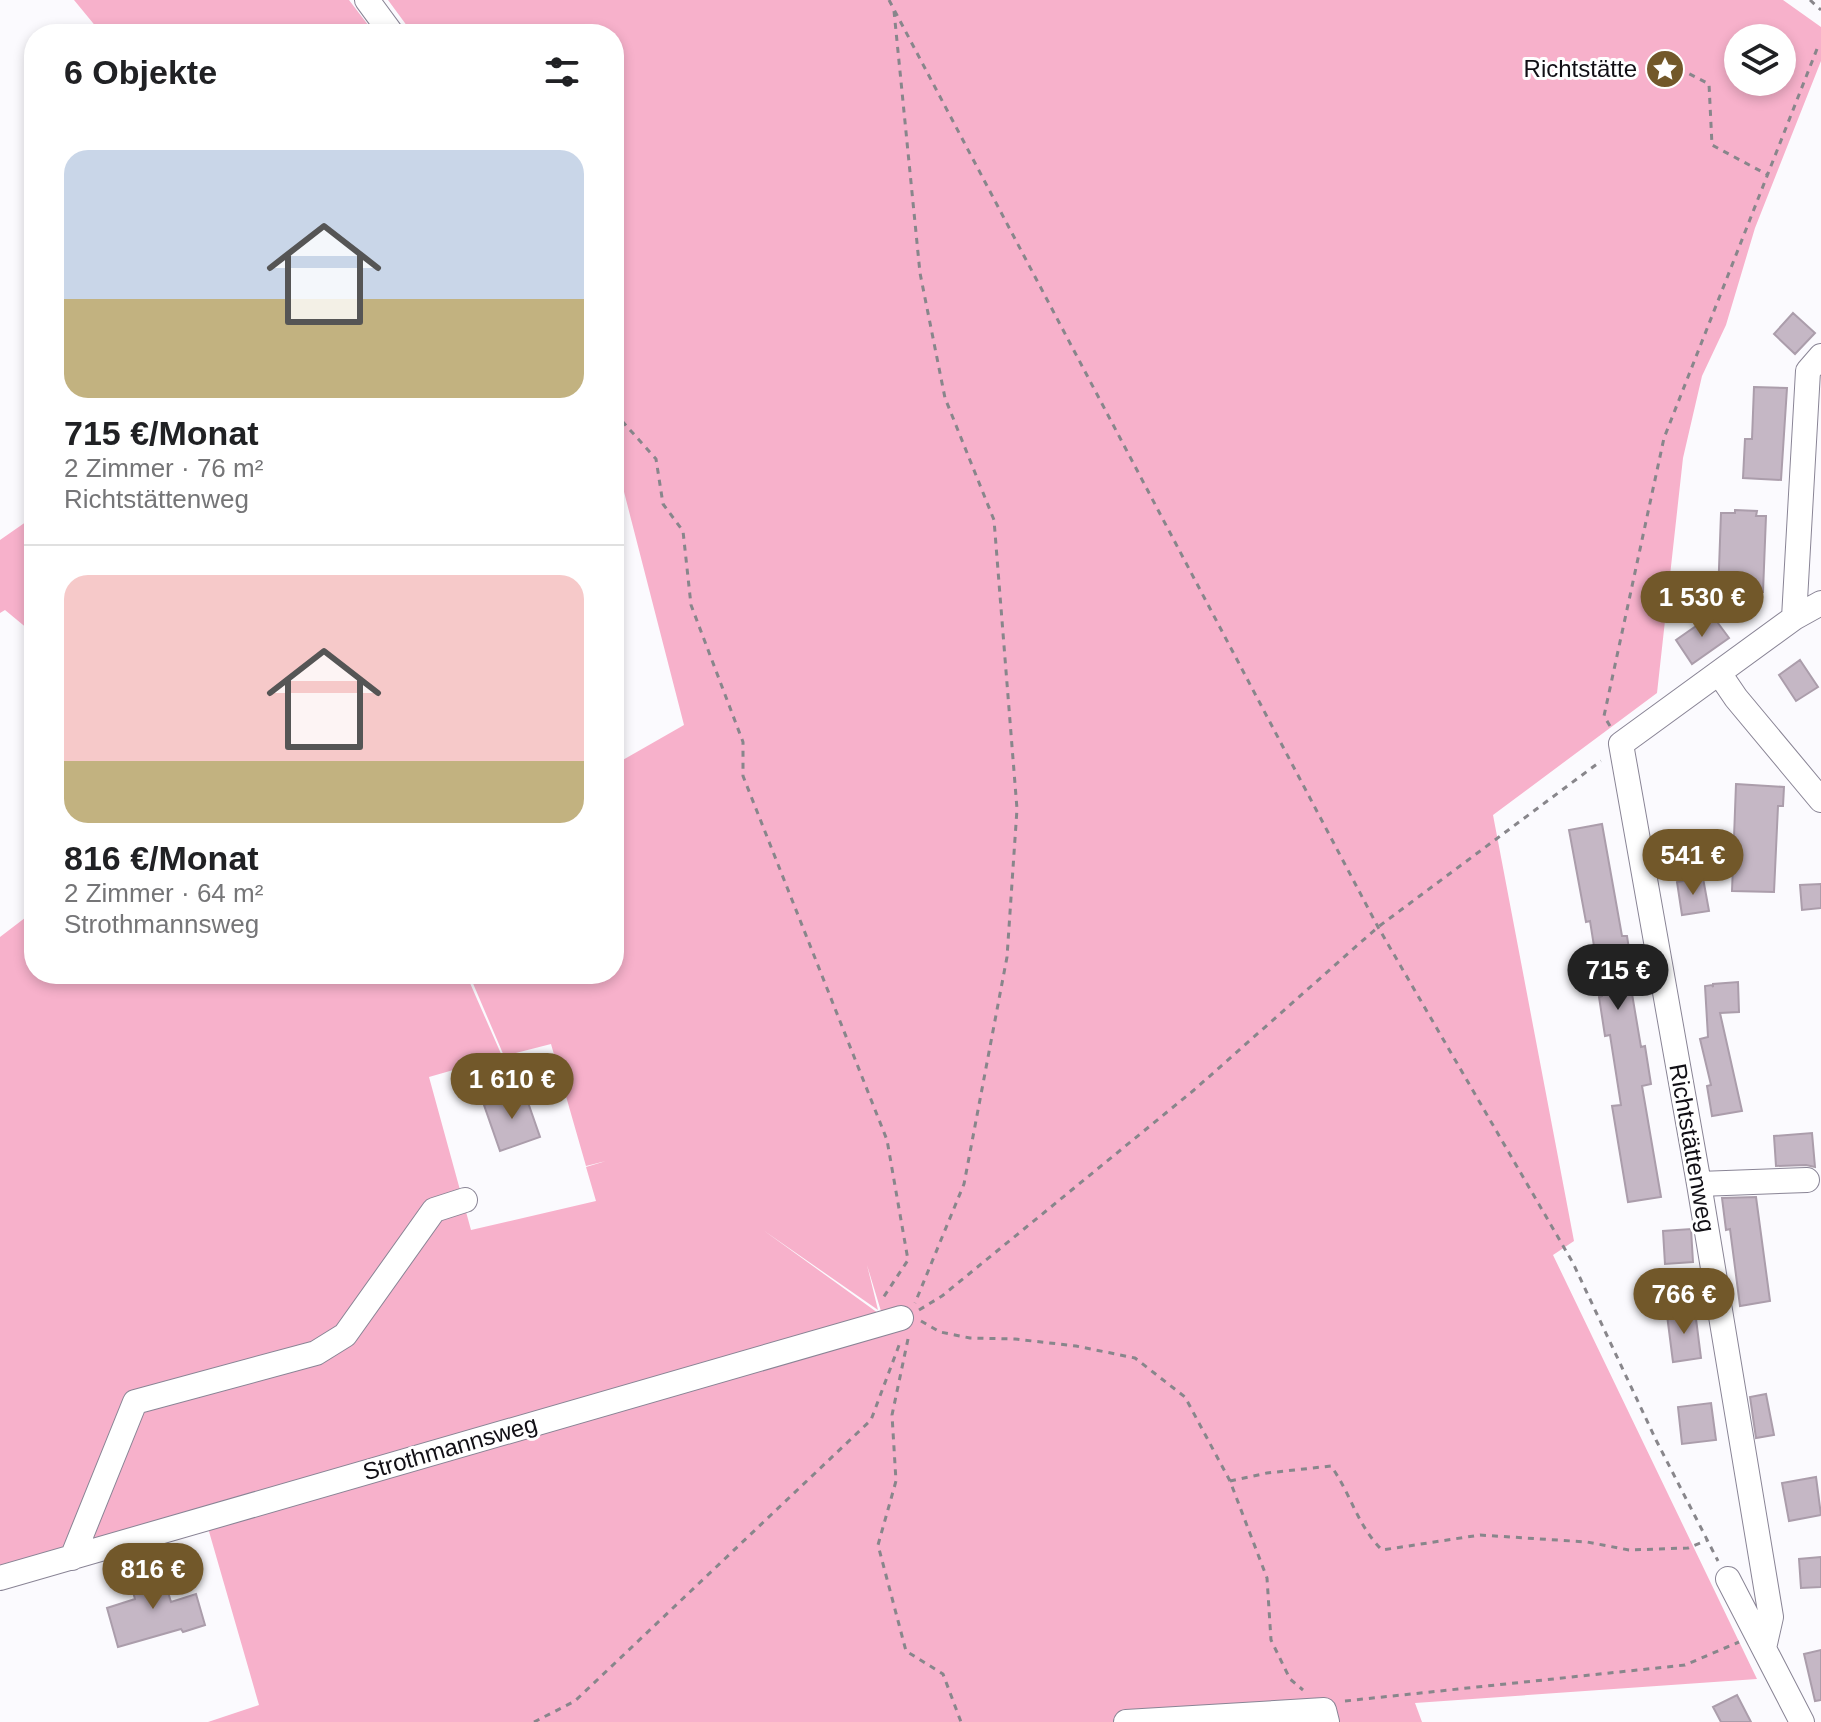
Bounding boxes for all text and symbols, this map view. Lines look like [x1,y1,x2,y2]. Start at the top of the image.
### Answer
map controls [1724,24,1796,96]
button: layers [1724,24,1796,96]
place icon: Richtstätte [1644,48,1686,90]
icon: filters [540,50,584,94]
text: 6 Objekte [64,53,217,91]
place label: Richtstätte [1524,55,1637,82]
icon: home [252,202,396,346]
text: 715 €/Monat [64,414,259,452]
text: 2 Zimmer · 76 m² [64,453,263,483]
text: Richtstättenweg [64,484,249,514]
pin: 1 530 € [1628,571,1776,639]
text: 1 530 € [1659,582,1745,612]
icon: home [252,627,396,771]
pin: 541 € [1637,829,1749,897]
text: 816 €/Monat [64,839,259,877]
text: 541 € [1660,840,1726,870]
text: 2 Zimmer · 64 m² [64,878,263,908]
text: Strothmannsweg [64,909,259,939]
pin: 715 € [1562,944,1674,1012]
text: 715 € [1585,955,1651,985]
pin: 1 610 € [438,1053,586,1121]
street label: Richtstättenweg [1664,1061,1721,1234]
text: 1 610 € [469,1064,555,1094]
pin: 766 € [1628,1268,1740,1336]
text: 766 € [1651,1279,1717,1309]
street label: Strothmannsweg [360,1410,540,1485]
pin: 816 € [97,1543,209,1611]
text: 816 € [120,1554,186,1584]

